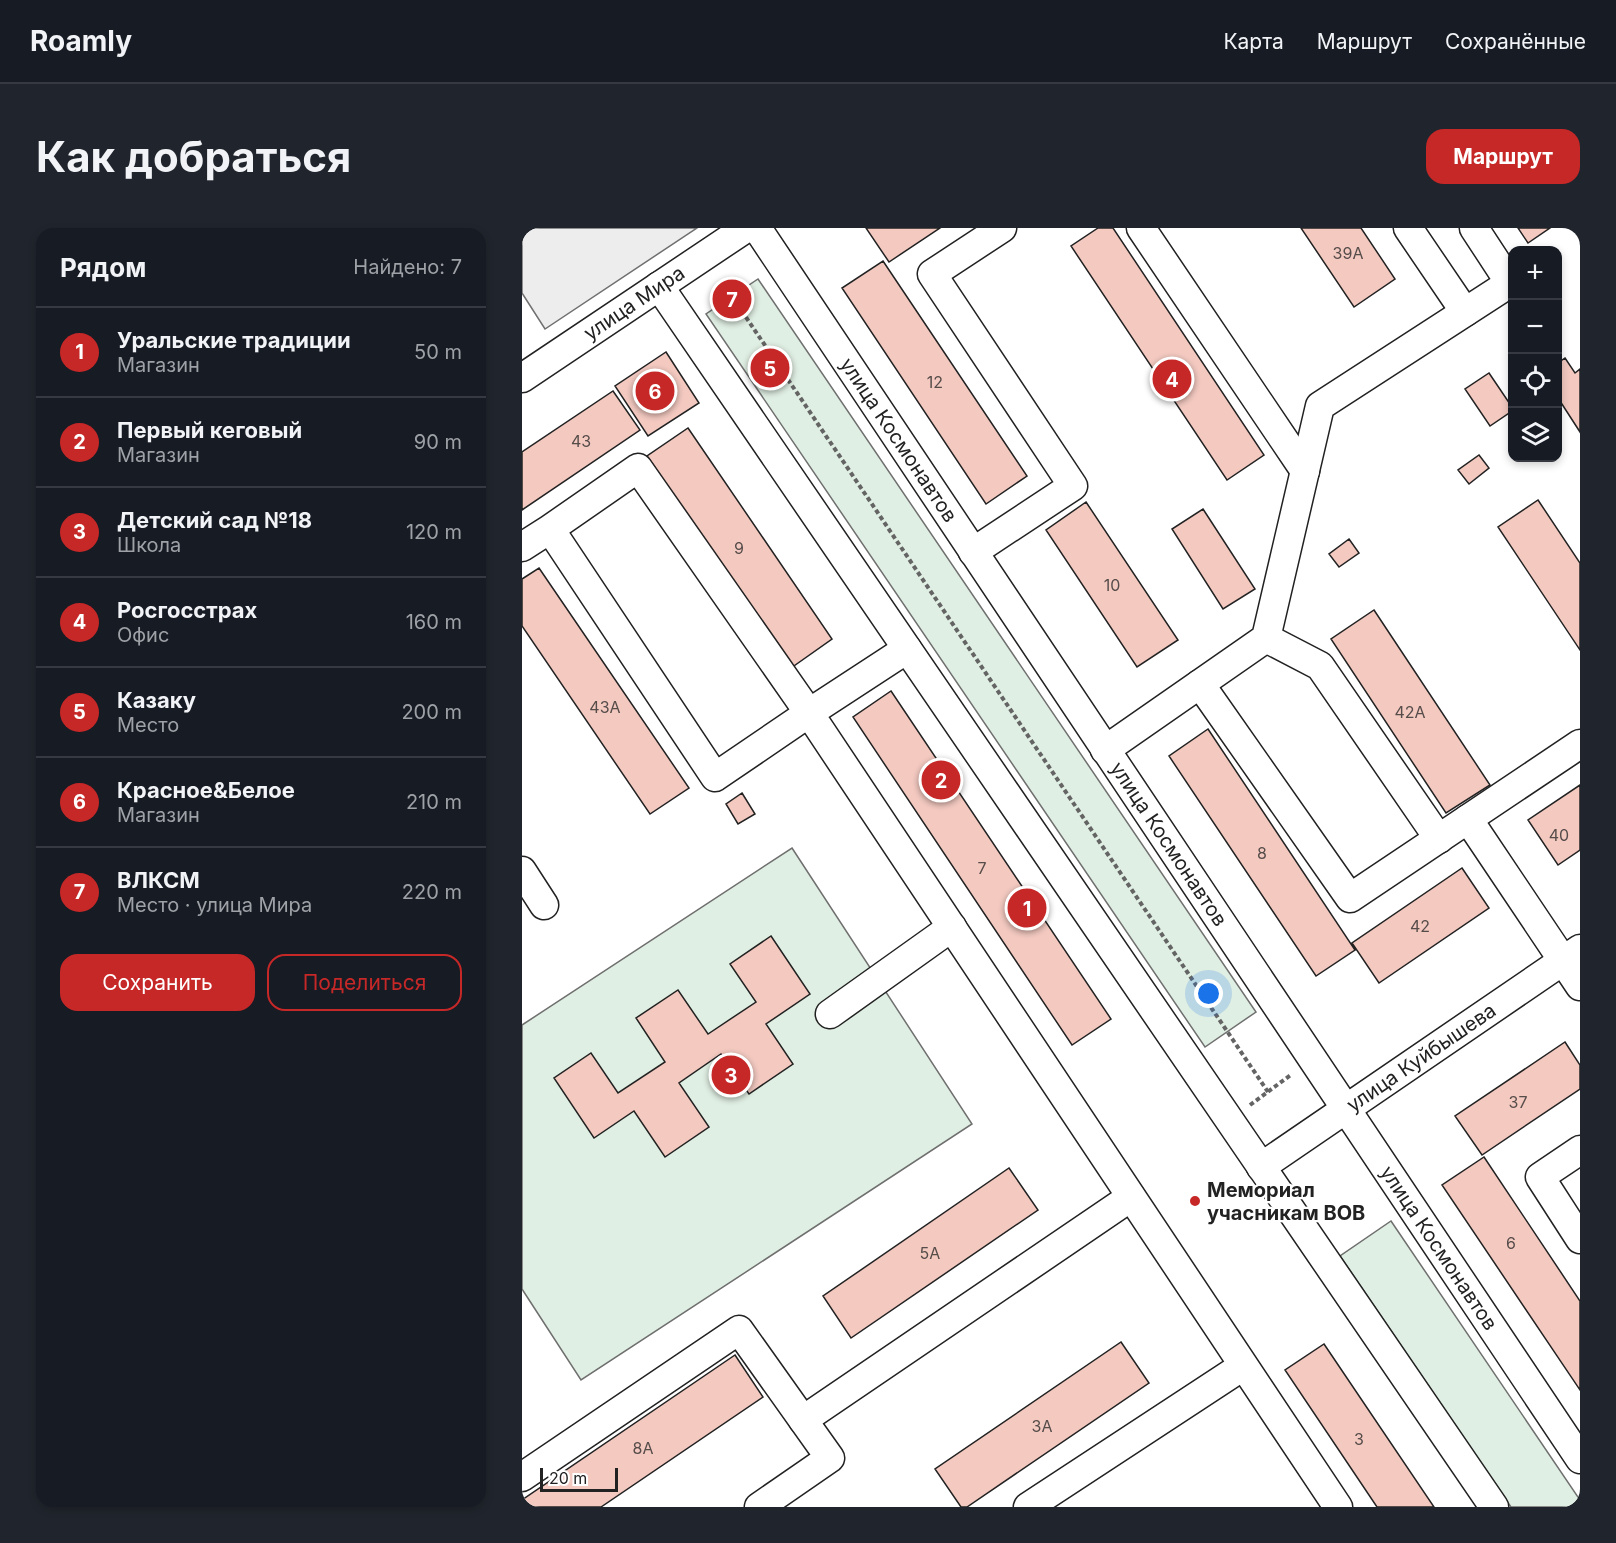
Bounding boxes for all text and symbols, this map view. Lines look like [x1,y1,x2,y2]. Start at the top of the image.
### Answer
text: Roamly [30,24,132,58]
text: Карта [1223,29,1284,54]
text: Маршрут [1317,29,1412,54]
text: Сохранённые [1445,29,1586,54]
button: Маршрут [1426,129,1580,184]
text: Как добраться [36,131,351,182]
house number: 39А [1333,243,1363,263]
map controls [1508,246,1562,462]
button: + [1508,246,1562,300]
text: Рядом [60,252,146,283]
text: Найдено: 7 [353,255,462,279]
street label: улица Мира [579,261,689,345]
pin: 7 [712,276,752,322]
button: − [1508,300,1562,354]
text: Уральские традиции [117,327,351,353]
text: 1 [75,340,84,364]
text: 50 m [414,340,462,364]
pin: 5 [750,346,790,390]
text: Магазин [117,353,200,377]
street label: улица Космонавтов [835,353,962,527]
button: locate [1508,354,1562,408]
pin: 4 [1152,356,1192,402]
pin: 6 [636,368,674,414]
house number: 12 [927,372,943,392]
button: layers [1508,408,1562,462]
text: Первый кеговый [117,417,302,443]
text: 2 [73,430,86,454]
text: 90 m [414,430,462,454]
house number: 43 [571,431,591,451]
text: Магазин [117,443,200,467]
text: Детский сад №18 [117,507,312,533]
text: 3 [73,520,86,544]
text: 120 m [406,520,462,544]
text: Школа [117,533,181,557]
house number: 9 [734,538,744,558]
house number: 10 [1104,575,1120,595]
text: Росгосстрах [117,597,257,623]
text: 4 [73,610,86,634]
text: 160 m [406,610,462,634]
text: Офис [117,623,169,647]
text: Казаку [117,687,196,713]
house number: 43А [589,697,621,717]
text: 5 [73,700,86,724]
text: 200 m [401,700,462,724]
house number: 42А [1394,702,1426,722]
text: Место [117,713,179,737]
street label: улица Космонавтов [1105,757,1232,931]
pin: 2 [922,758,960,802]
text: Красное&Белое [117,777,295,803]
text: 6 [73,790,86,814]
text: 210 m [406,790,462,814]
text: Магазин [117,803,200,827]
house number: 40 [1549,825,1569,845]
house number: 8 [1257,843,1267,863]
house number: 7 [977,858,987,878]
text: ВЛКСМ [117,867,200,893]
text: 7 [74,880,85,904]
text: 220 m [402,880,462,904]
pin: 1 [1008,886,1046,930]
text: Место · улица Мира [117,893,312,917]
house number: 42 [1410,916,1430,936]
button: Сохранить [60,954,255,1011]
button: Поделиться [267,954,462,1011]
your location [1194,979,1223,1008]
street label: улица Куйбышева [1342,998,1500,1117]
pin: 3 [712,1052,750,1098]
house number: 37 [1509,1092,1527,1112]
street label: улица Космонавтов [1375,1161,1502,1335]
place label: Мемориал учасникам ВОВ [1207,1178,1365,1225]
marker: Мемориал учасникам ВОВ [1188,1194,1202,1208]
house number: 6 [1506,1233,1516,1253]
house number: 5А [920,1243,940,1263]
house number: 3А [1032,1416,1052,1436]
house number: 3 [1354,1429,1364,1449]
house number: 8А [633,1438,653,1458]
scale bar [540,1465,618,1492]
text: 20 m [549,1468,587,1488]

